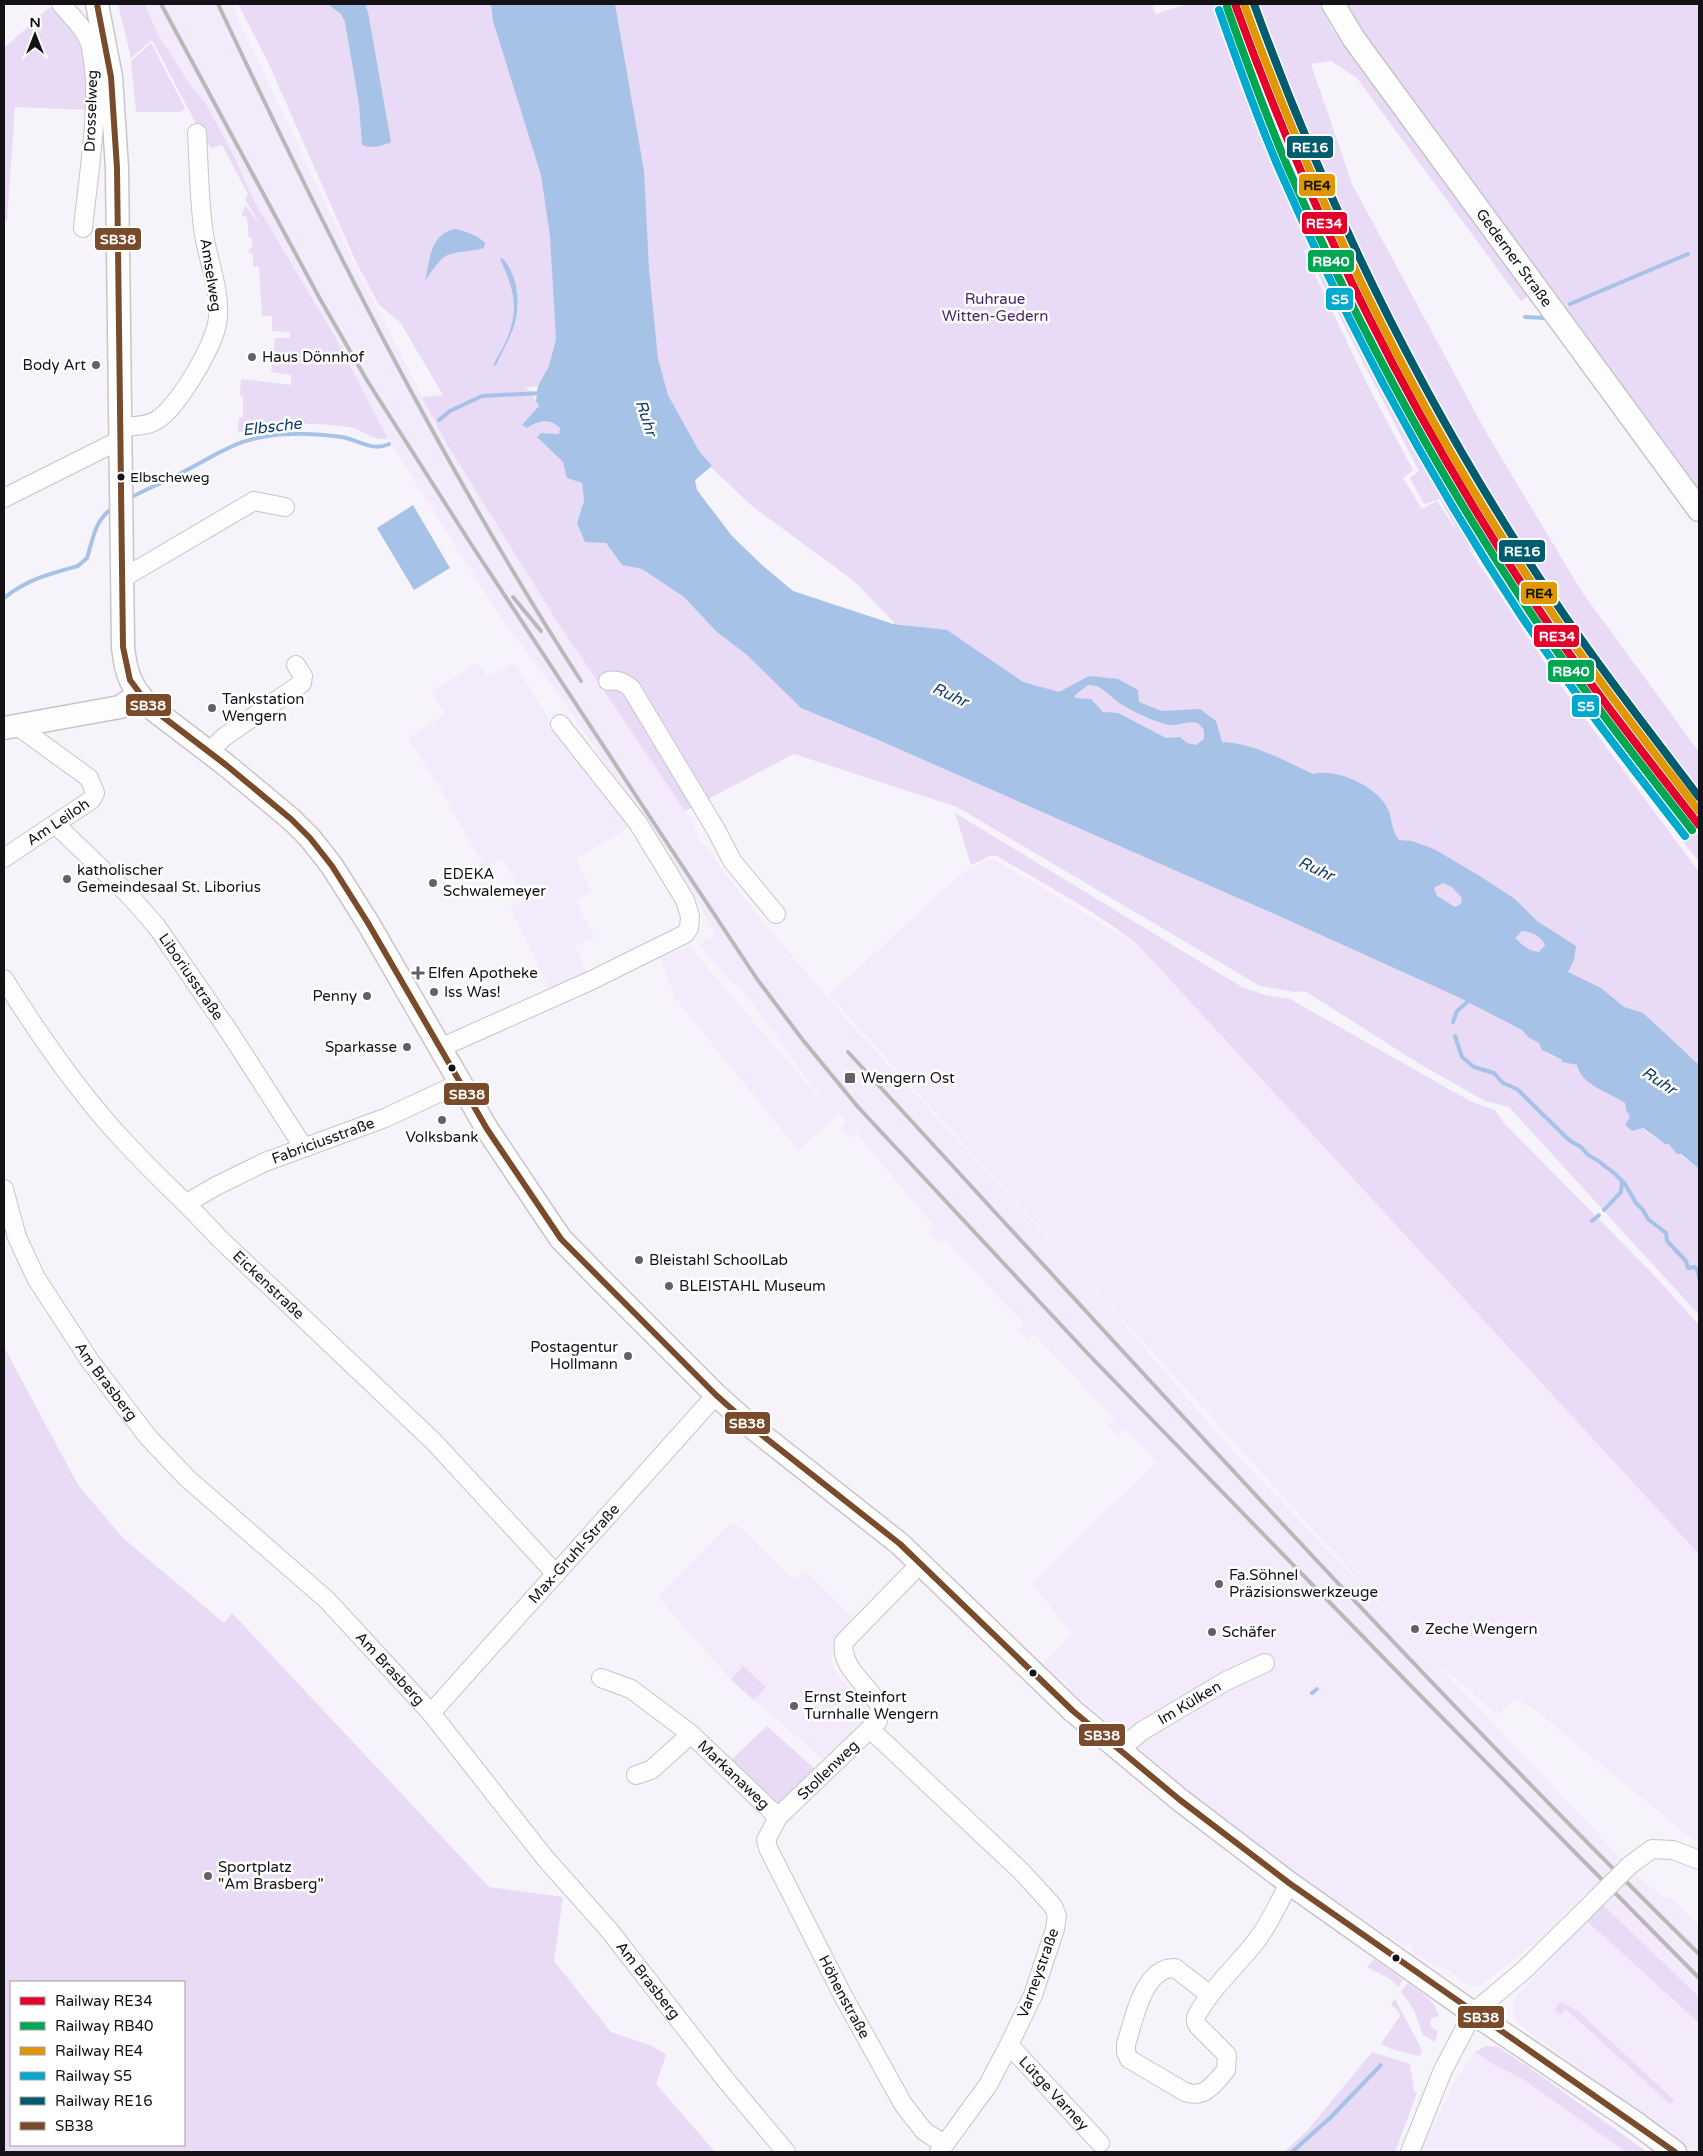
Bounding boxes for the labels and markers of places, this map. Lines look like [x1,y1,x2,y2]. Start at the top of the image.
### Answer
place label: Haus Dönnhof [262,348,364,366]
marker: Haus Dönnhof [246,351,258,363]
place label: Body Art [23,356,86,374]
marker: Body Art [90,359,102,371]
place label: Elbscheweg [130,469,210,486]
marker: Elbscheweg [116,472,126,482]
place label: Tankstation Wengern [222,690,304,725]
marker: Tankstation Wengern [206,702,218,714]
place label: katholischer Gemeindesaal St. Liborius [77,861,261,896]
place label: EDEKA Schwalemeyer [443,865,546,900]
marker: katholischer Gemeindesaal St. Liborius [61,873,73,885]
marker: EDEKA Schwalemeyer [427,877,439,889]
place label: Elfen Apotheke [428,964,538,982]
marker: Elfen Apotheke [412,967,424,979]
place label: Iss Was! [444,983,501,1001]
marker: Iss Was! [428,986,440,998]
place label: Penny [312,987,357,1005]
marker: Penny [361,990,373,1002]
place label: Sparkasse [325,1038,397,1056]
marker: Sparkasse [401,1041,413,1053]
unlabelled marker [447,1063,457,1073]
place label: Wengern Ost [861,1069,955,1087]
marker: Wengern Ost [843,1071,857,1085]
marker: Volksbank [436,1114,448,1126]
place label: Volksbank [406,1128,478,1146]
place label: Bleistahl SchoolLab [649,1251,788,1269]
marker: Bleistahl SchoolLab [633,1254,645,1266]
place label: BLEISTAHL Museum [679,1277,826,1295]
marker: BLEISTAHL Museum [663,1280,675,1292]
place label: Postagentur Hollmann [530,1338,618,1373]
marker: Postagentur Hollmann [622,1350,634,1362]
place label: Fa.Söhnel Präzisionswerkzeuge [1229,1566,1378,1601]
marker: Fa.Söhnel Präzisionswerkzeuge [1213,1578,1225,1590]
place label: Zeche Wengern [1425,1620,1538,1638]
place label: Schäfer [1222,1623,1276,1641]
marker: Zeche Wengern [1409,1623,1421,1635]
marker: Schäfer [1206,1626,1218,1638]
unlabelled marker [1028,1668,1038,1678]
place label: Ernst Steinfort Turnhalle Wengern [804,1688,939,1723]
marker: Ernst Steinfort Turnhalle Wengern [788,1700,800,1712]
place label: Sportplatz "Am Brasberg" [218,1858,324,1893]
marker: Sportplatz "Am Brasberg" [202,1870,214,1882]
unlabelled marker [1391,1953,1401,1963]

